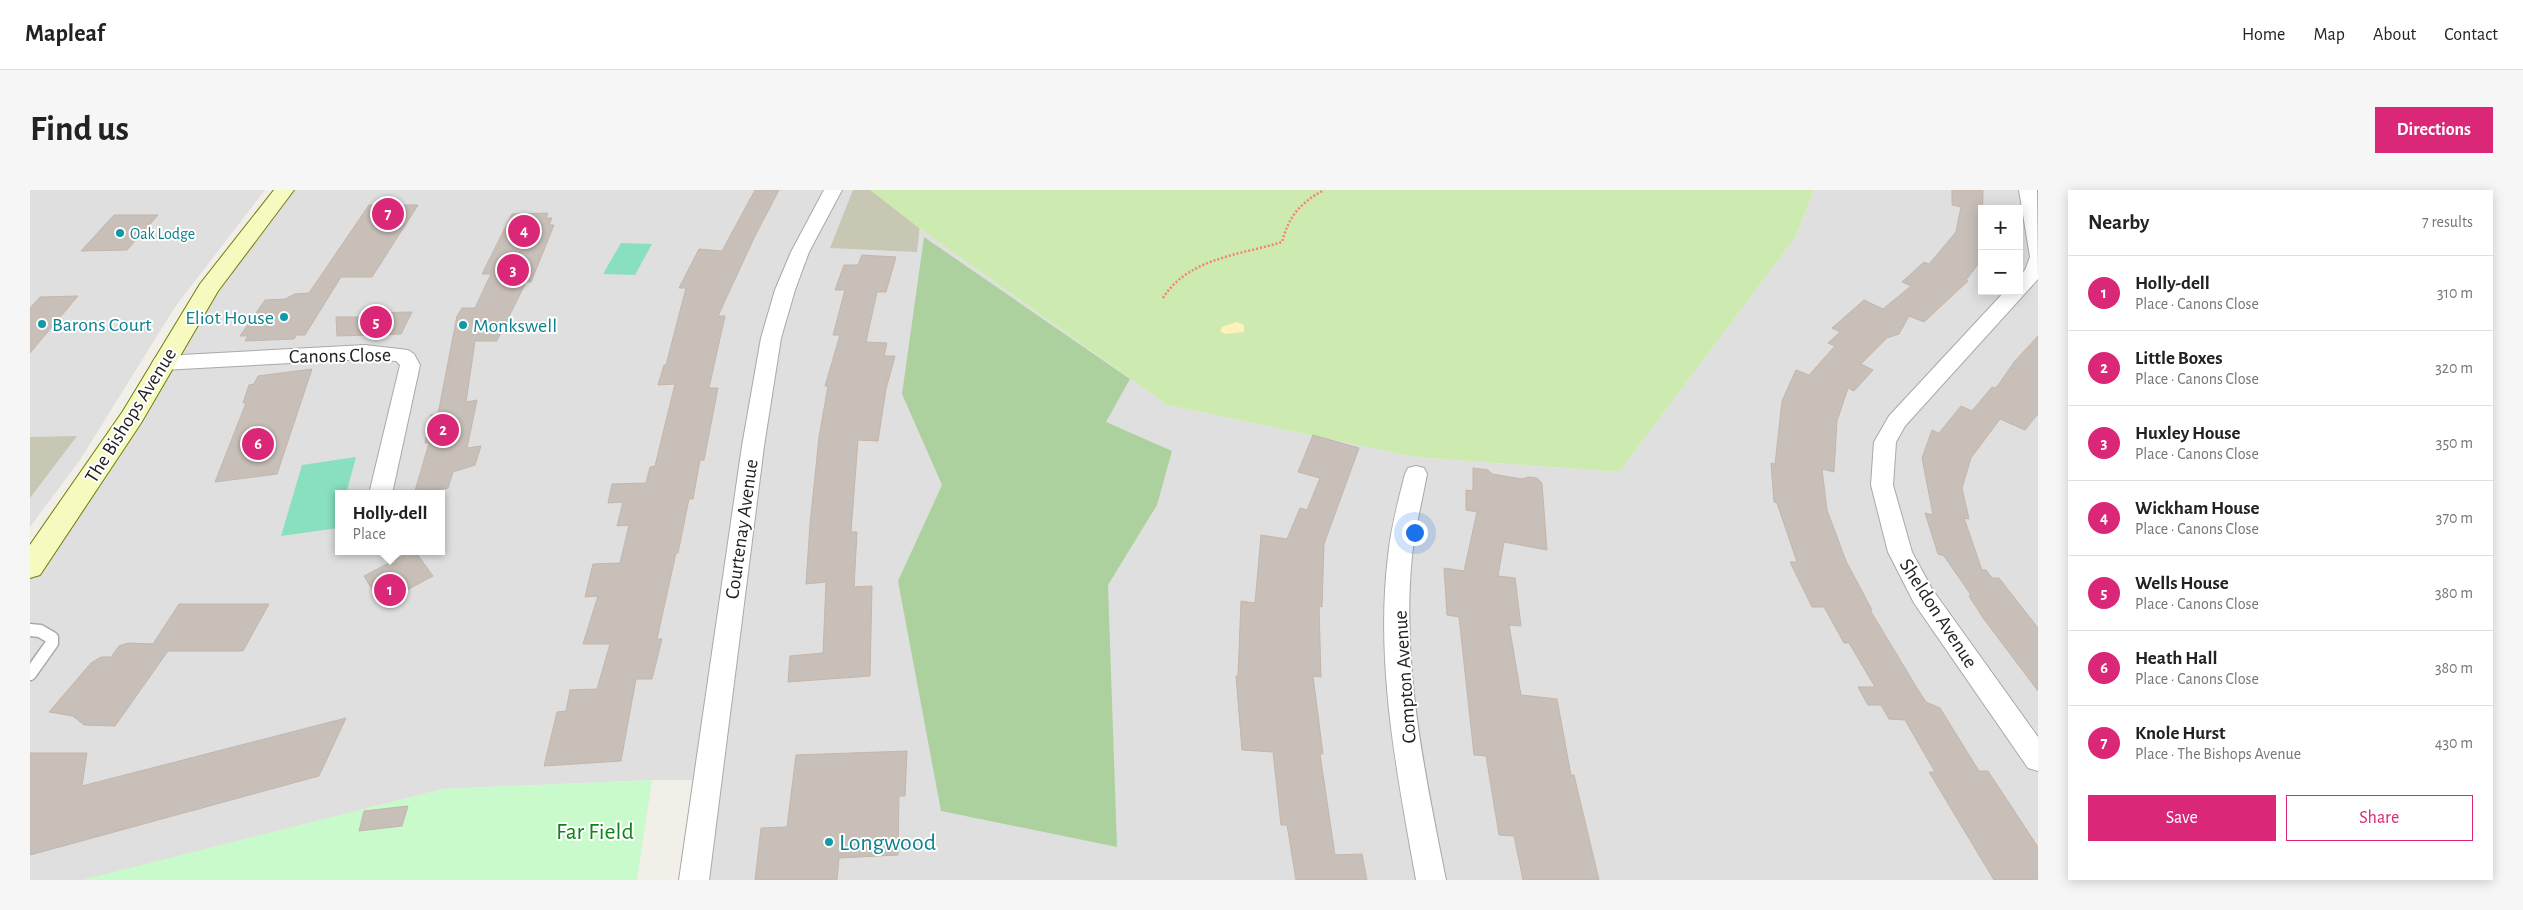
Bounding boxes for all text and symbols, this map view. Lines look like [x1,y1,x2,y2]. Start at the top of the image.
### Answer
text: Mapleaf [25,22,105,46]
text: Home [2242,26,2285,44]
text: Map [2313,26,2345,44]
text: About [2373,26,2416,44]
text: Contact [2444,26,2498,44]
button: Directions [2375,107,2493,153]
text: Find us [30,112,129,147]
pin: 7 [372,195,404,233]
map controls [1978,205,2023,295]
button: + [1978,205,2023,250]
pin: 4 [508,212,540,250]
text: Nearby [2088,212,2149,233]
text: 7 results [2422,214,2473,230]
place label: Oak Lodge [130,226,195,242]
marker: Oak Lodge [114,227,126,239]
button: − [1978,250,2023,295]
pin: 3 [497,251,529,289]
text: Holly-dell [2135,274,2210,293]
text: 1 [2101,285,2107,301]
text: 310 m [2437,285,2473,301]
text: Place · Canons Close [2135,296,2259,312]
pin: 5 [360,303,392,341]
place label: Eliot House [185,308,274,328]
marker: Eliot House [278,311,290,323]
place label: Barons Court [52,315,152,335]
place label: Monkswell [473,316,557,336]
marker: Barons Court [36,318,48,330]
marker: Monkswell [457,319,469,331]
street label: The Bishops Avenue [81,345,180,487]
street label: Canons Close [289,345,391,367]
text: Little Boxes [2135,349,2223,368]
text: 2 [2100,360,2108,376]
text: 320 m [2435,360,2473,376]
text: Place · Canons Close [2135,371,2259,387]
pin: 2 [427,411,459,449]
text: Huxley House [2135,424,2240,443]
pin: 6 [242,425,274,463]
text: 3 [2101,435,2107,451]
text: 350 m [2436,435,2473,451]
text: Place · Canons Close [2135,446,2259,462]
street label: Courtenay Avenue [722,458,762,600]
popup [335,490,445,555]
text: Wickham House [2135,499,2260,518]
text: Holly-dell [353,504,427,523]
text: 4 [2100,510,2108,526]
text: 370 m [2436,510,2473,526]
your location [1402,520,1428,546]
text: Place · Canons Close [2135,521,2259,537]
text: Place [353,526,386,542]
street label: Sheldon Avenue [1896,555,1981,672]
pin: 1 [374,571,406,609]
text: Wells House [2135,574,2229,593]
text: 5 [2101,585,2107,601]
text: 380 m [2435,585,2473,601]
text: Place · Canons Close [2135,596,2259,612]
street label: Compton Avenue [1390,610,1420,744]
text: Heath Hall [2135,649,2217,668]
text: 6 [2100,660,2108,676]
text: 380 m [2435,660,2473,676]
text: Place · Canons Close [2135,671,2259,687]
text: Knole Hurst [2135,724,2225,743]
text: 7 [2101,735,2107,751]
text: 430 m [2435,735,2473,751]
text: Place · The Bishops Avenue [2135,746,2301,762]
button: Save [2088,795,2276,841]
button: Share [2286,795,2473,841]
park label: Far Field [556,820,634,844]
place label: Longwood [839,831,936,855]
marker: Longwood [823,836,835,848]

